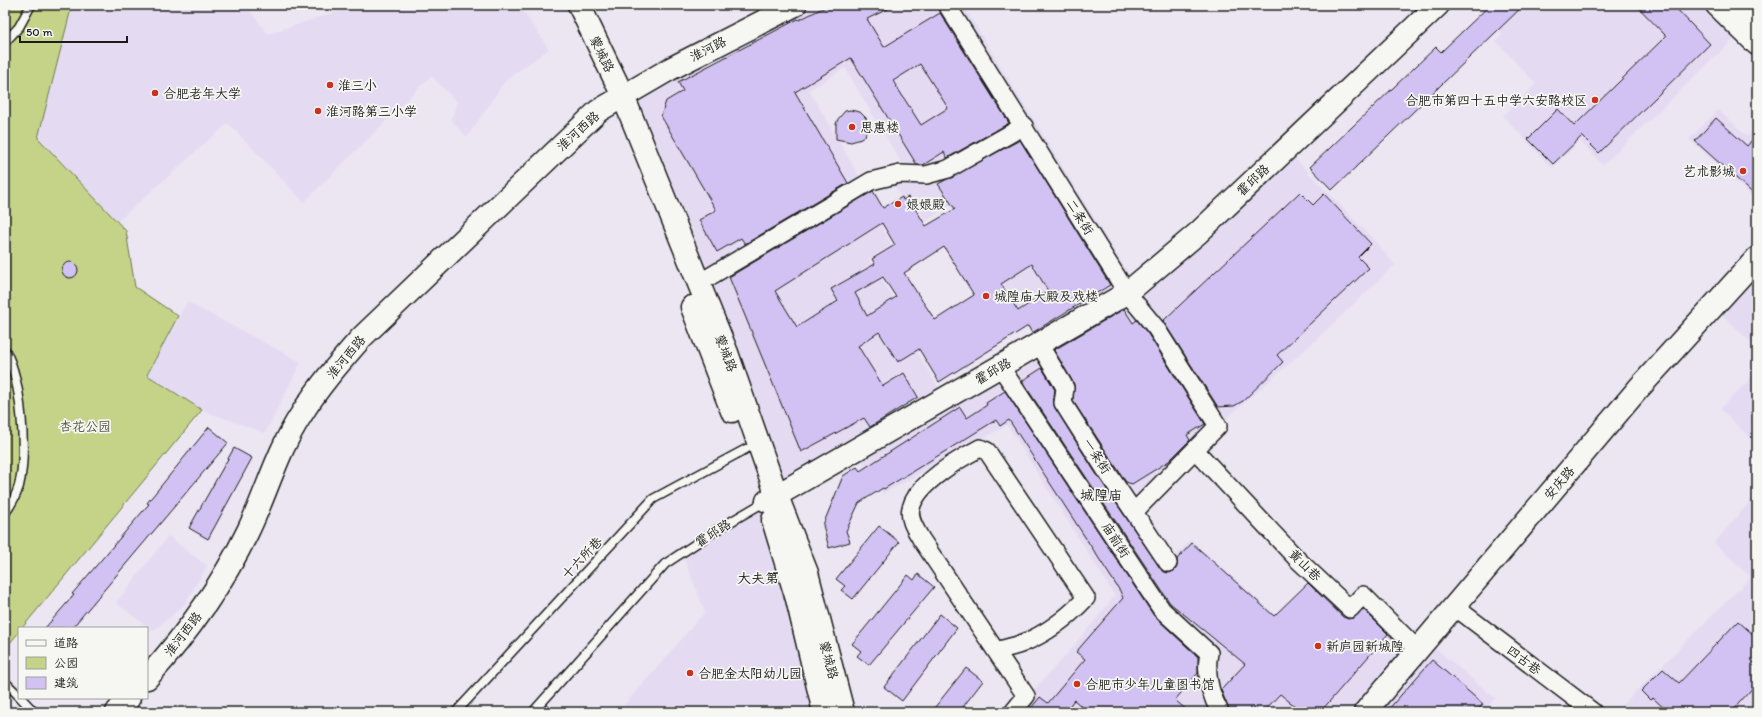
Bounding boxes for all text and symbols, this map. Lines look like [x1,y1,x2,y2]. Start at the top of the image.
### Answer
scale bar [20,18,127,44]
text: 50 m [26,25,52,39]
street label: 蒙城路 [587,33,617,75]
street label: 淮河路 [687,33,729,65]
place label: 淮三小 [338,78,377,93]
marker: 淮三小 [325,80,335,90]
place label: 合肥老年大学 [163,86,241,101]
marker: 合肥老年大学 [150,88,160,98]
place label: 合肥市第四十五中学六安路校区 [1405,93,1587,108]
marker: 合肥市第四十五中学六安路校区 [1590,95,1600,105]
place label: 淮河路第三小学 [326,104,417,119]
marker: 淮河路第三小学 [313,106,323,116]
street label: 淮河西路 [554,108,602,154]
place label: 思惠楼 [860,120,899,135]
marker: 思惠楼 [847,122,857,132]
street label: 霍邱路 [1234,161,1272,199]
place label: 艺术影城 [1683,164,1735,179]
marker: 艺术影城 [1738,166,1748,176]
street label: 二条街 [1063,196,1097,238]
place label: 娘娘殿 [906,197,945,212]
marker: 娘娘殿 [893,199,903,209]
place label: 城隍庙大殿及戏楼 [994,289,1098,304]
marker: 城隍庙大殿及戏楼 [981,291,991,301]
street label: 淮河西路 [324,332,368,382]
street label: 蒙城路 [712,332,740,374]
street label: 霍邱路 [972,355,1014,387]
park label: 杏花公园 [59,419,111,434]
street label: 一条街 [1080,436,1114,476]
street label: 安庆路 [1541,463,1577,503]
district label: 城隍庙 [1080,487,1122,504]
street label: 霍邱路 [692,516,734,550]
street label: 庙前街 [1099,520,1133,560]
street label: 十六所巷 [559,534,605,582]
street label: 黄山巷 [1286,546,1324,584]
district label: 大夫第 [737,570,779,587]
street label: 淮河西路 [161,609,205,659]
legend [18,627,148,699]
text: 道路 [54,636,78,650]
street label: 蒙城路 [817,639,841,681]
place label: 新庐园新城隍 [1326,639,1404,654]
marker: 新庐园新城隍 [1313,641,1323,651]
street label: 四古巷 [1504,642,1544,678]
text: 公园 [54,656,78,670]
place label: 合肥金太阳幼儿园 [698,666,802,681]
marker: 合肥金太阳幼儿园 [685,668,695,678]
text: 建筑 [54,676,78,690]
place label: 合肥市少年儿童图书馆 [1085,677,1215,692]
marker: 合肥市少年儿童图书馆 [1072,679,1082,689]

